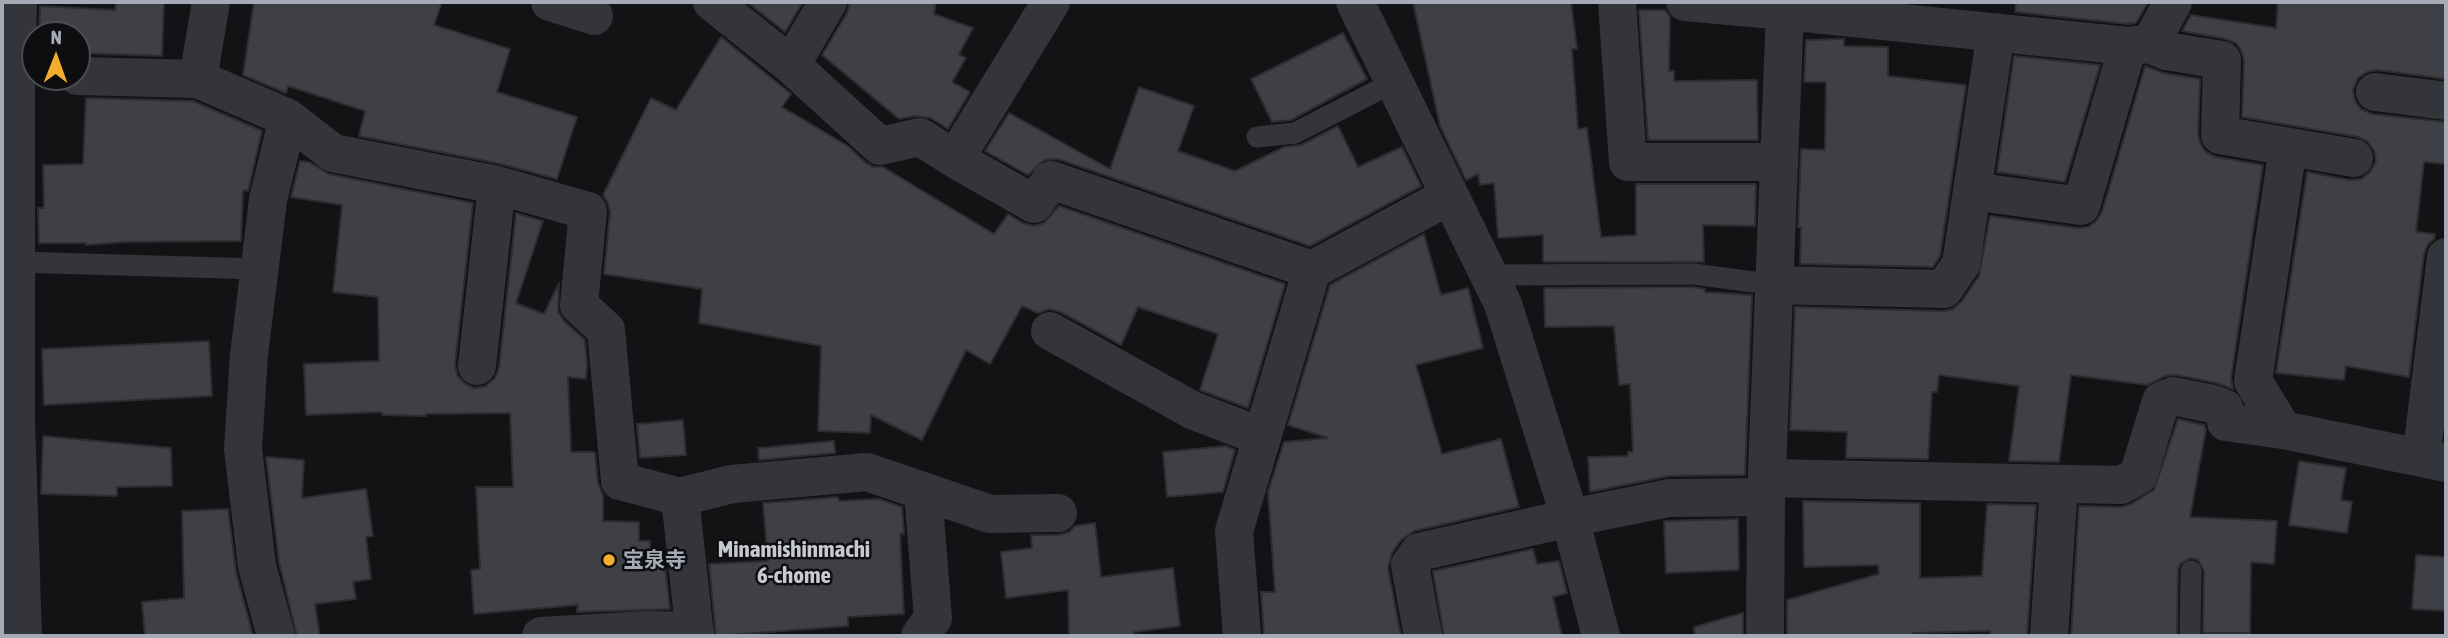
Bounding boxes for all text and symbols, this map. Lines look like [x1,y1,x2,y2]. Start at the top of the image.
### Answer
north arrow [21,21,91,91]
text: N [51,26,62,48]
district label: Minamishinmachi 6-chome [718,536,870,590]
place label: 宝泉寺 [623,547,686,573]
marker: 宝泉寺 [601,552,617,568]

